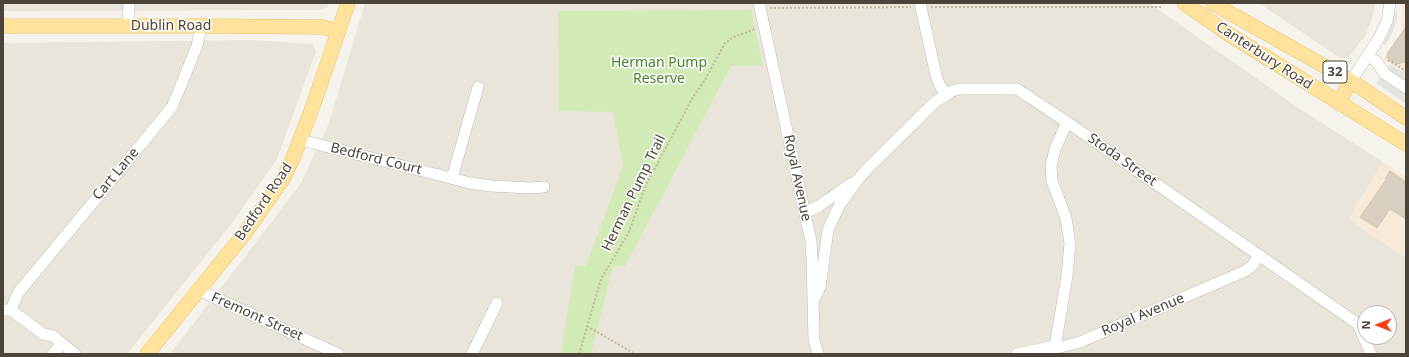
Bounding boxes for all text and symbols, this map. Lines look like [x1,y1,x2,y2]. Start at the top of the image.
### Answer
street label: Dublin Road [131,18,211,34]
street label: Canterbury Road [1213,19,1315,93]
park label: Herman Pump Reserve [611,55,707,88]
road number: 32 [1323,61,1347,83]
street label: Stoda Street [1084,130,1160,190]
street label: Herman Pump Trail [599,132,669,254]
street label: Royal Avenue [780,133,814,223]
street label: Bedford Court [329,140,423,178]
street label: Cart Lane [89,145,143,203]
street label: Bedford Road [232,160,296,244]
street label: Fremont Street [209,289,305,345]
street label: Royal Avenue [1099,290,1187,340]
north arrow [1357,305,1397,345]
text: N [1358,321,1373,329]

